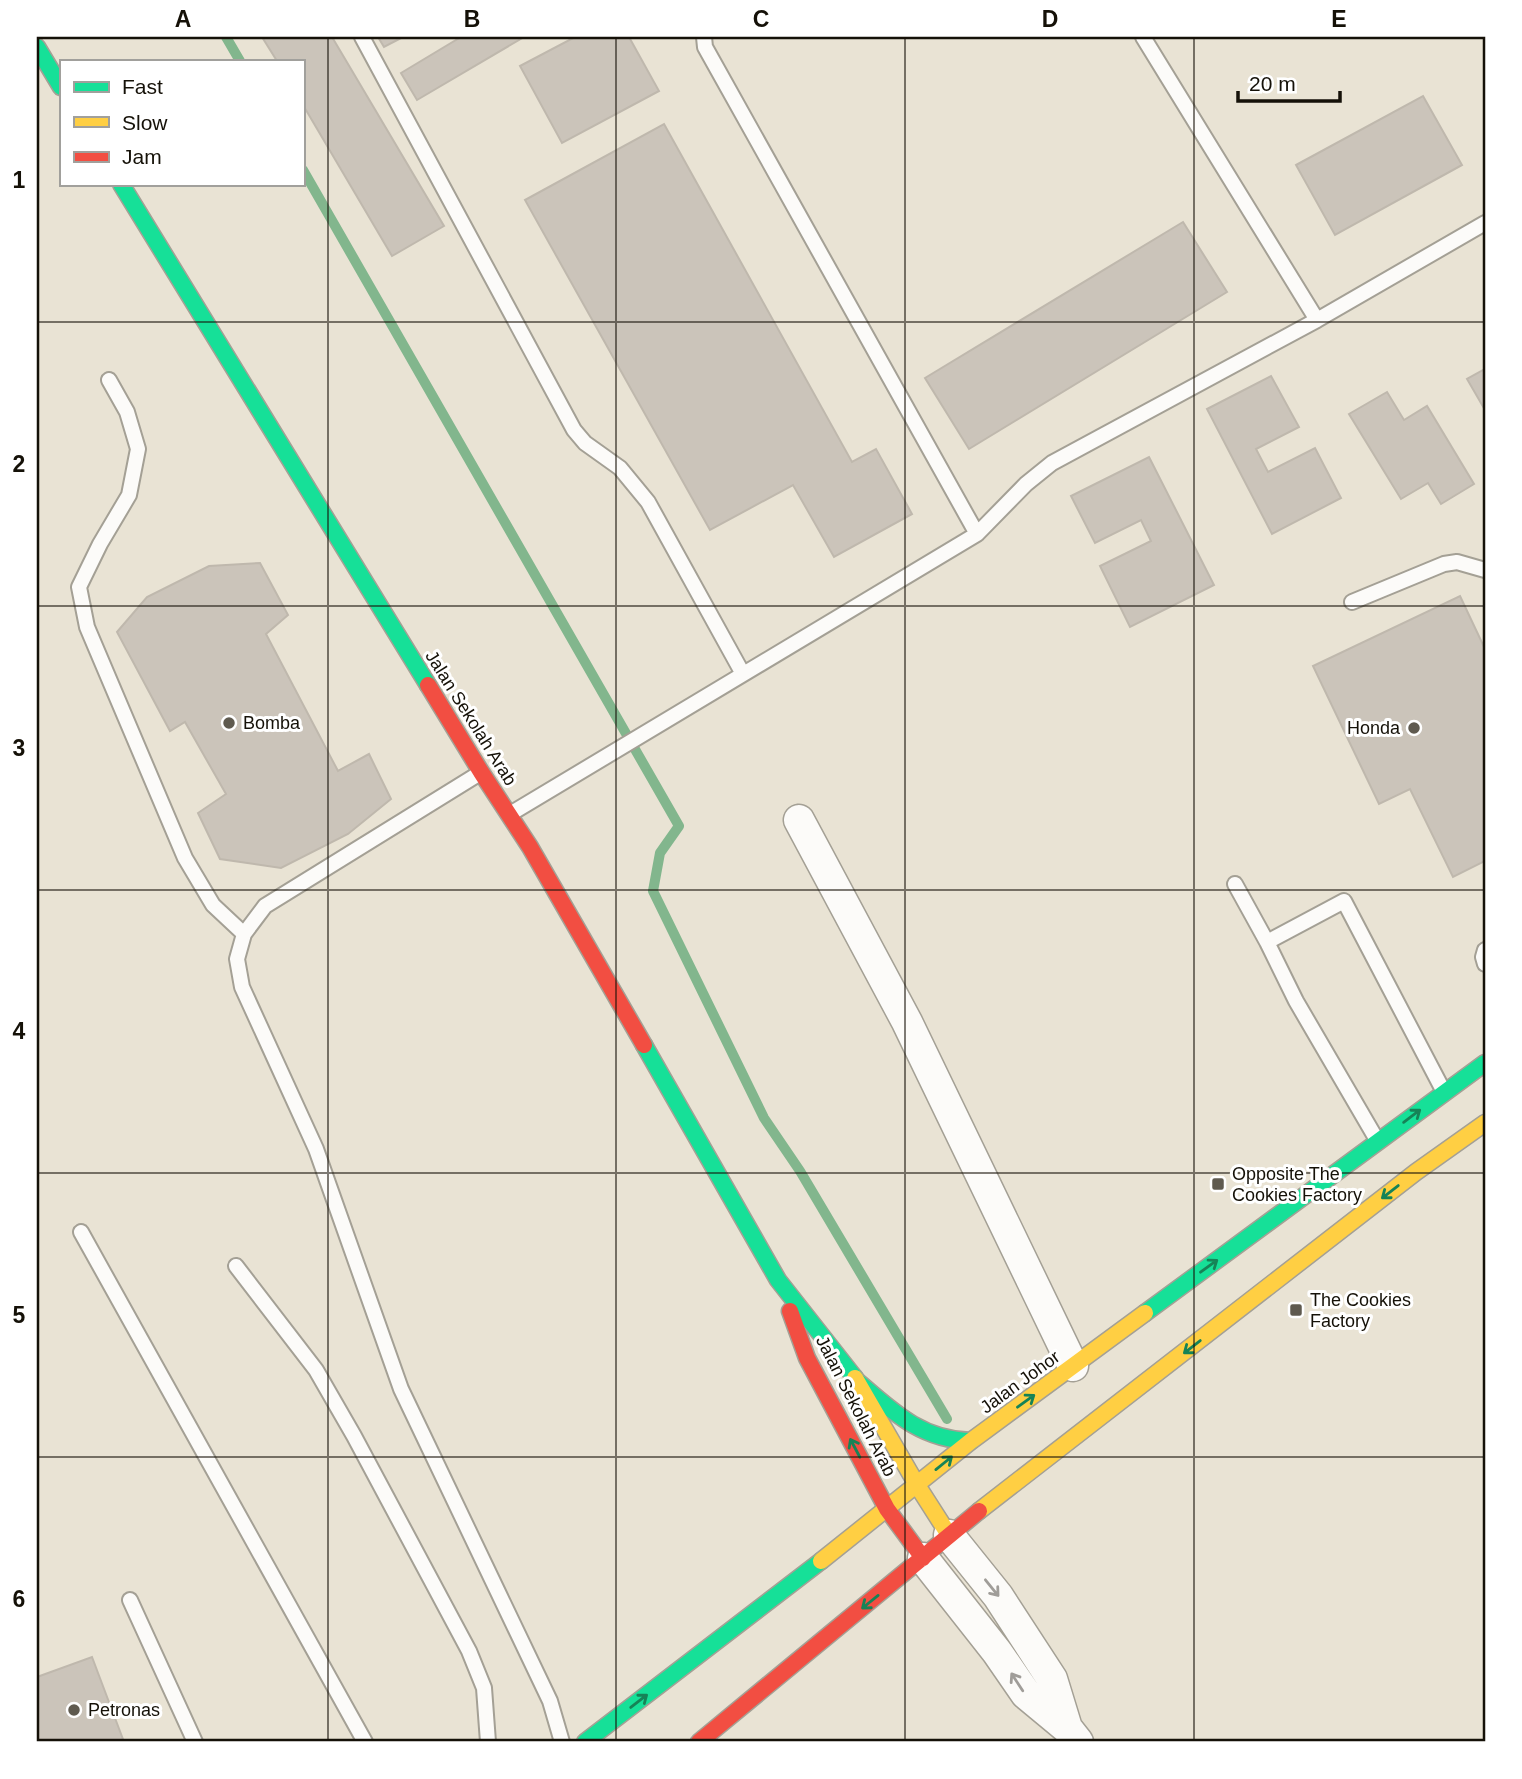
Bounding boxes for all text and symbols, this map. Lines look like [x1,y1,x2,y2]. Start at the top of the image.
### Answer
text: A [175,6,191,32]
text: B [464,6,480,32]
text: C [753,6,769,32]
text: D [1042,6,1058,32]
text: E [1331,6,1347,32]
legend [60,60,304,186]
scale bar [1238,60,1340,104]
text: 20 m [1249,72,1296,95]
text: Fast [122,75,163,98]
text: Slow [122,111,168,134]
text: Jam [122,145,162,168]
text: 1 [13,167,26,193]
text: 2 [13,451,25,477]
street label: Jalan Sekolah Arab [421,647,521,789]
place label: Bomba [243,713,301,733]
marker: Bomba [221,715,237,731]
place label: Honda [1347,718,1401,738]
marker: Honda [1406,720,1422,736]
text: 3 [13,735,25,761]
text: 4 [13,1018,26,1044]
one-way arrow [1403,1109,1421,1124]
place label: Opposite The Cookies Factory [1232,1164,1362,1205]
marker: Opposite The Cookies Factory [1210,1176,1226,1192]
one-way arrow [1382,1185,1400,1200]
one-way arrow [1200,1259,1219,1274]
place label: The Cookies Factory [1310,1290,1411,1331]
text: 5 [13,1302,26,1328]
marker: The Cookies Factory [1288,1302,1304,1318]
street label: Jalan Sekolah Arab [812,1332,900,1480]
one-way arrow [1183,1340,1201,1355]
street label: Jalan Johor [976,1347,1064,1417]
one-way arrow [1016,1393,1035,1408]
one-way arrow [848,1439,862,1459]
one-way arrow [934,1456,953,1471]
one-way arrow [985,1578,1000,1597]
text: 6 [13,1586,25,1612]
one-way arrow [862,1594,880,1609]
one-way arrow [1010,1673,1025,1692]
one-way arrow [630,1693,648,1708]
place label: Petronas [88,1700,160,1720]
marker: Petronas [66,1702,82,1718]

